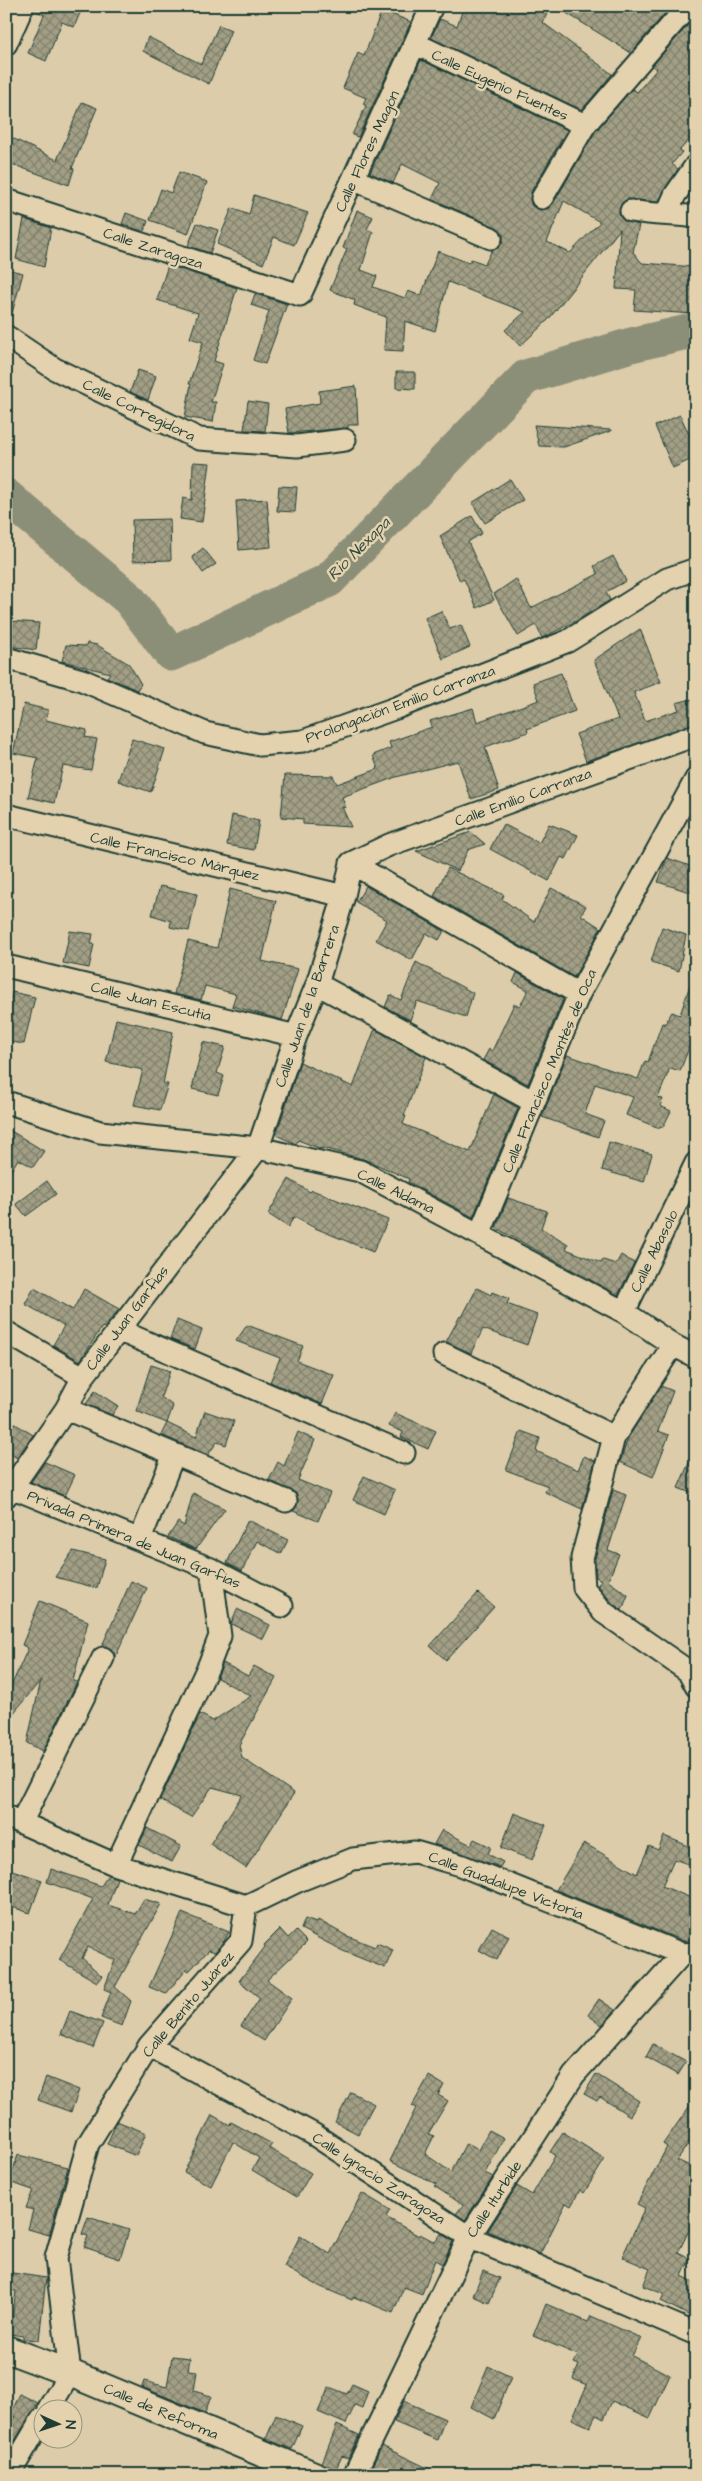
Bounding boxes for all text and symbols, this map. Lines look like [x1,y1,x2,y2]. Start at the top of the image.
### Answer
street label: Calle Eugenio Fuentes [427,44,572,128]
street label: Calle Flores Magón [330,87,406,216]
street label: Calle Zaragoza [100,222,206,276]
street label: Calle Corregidora [79,374,199,448]
water label: Rio Nexapa [322,512,396,585]
street label: Prolongación Emilio Carranza [302,660,499,750]
street label: Calle Emilio Carranza [452,763,595,832]
street label: Calle Francisco Márquez [88,827,262,886]
street label: Calle Juan de la Barrera [270,922,345,1090]
street label: Calle Francisco Montés de Oca [497,966,602,1176]
street label: Calle Juan Escutia [89,976,214,1027]
street label: Calle Aldama [354,1164,438,1219]
street label: Calle Abasolo [625,1206,684,1296]
street label: Calle Juan Garfias [81,1261,174,1375]
street label: Privada Primera de Juan Garfias [24,1485,244,1594]
street label: Calle Guadalupe Victoria [425,1846,587,1925]
street label: Calle Benito Juárez [138,1946,240,2062]
street label: Calle Ignacio Zaragoza [307,2127,450,2230]
street label: Calle Iturbide [462,2157,527,2242]
street label: Calle de Reforma [100,2378,222,2445]
north arrow [32,2398,82,2448]
text: N [60,2420,80,2430]

